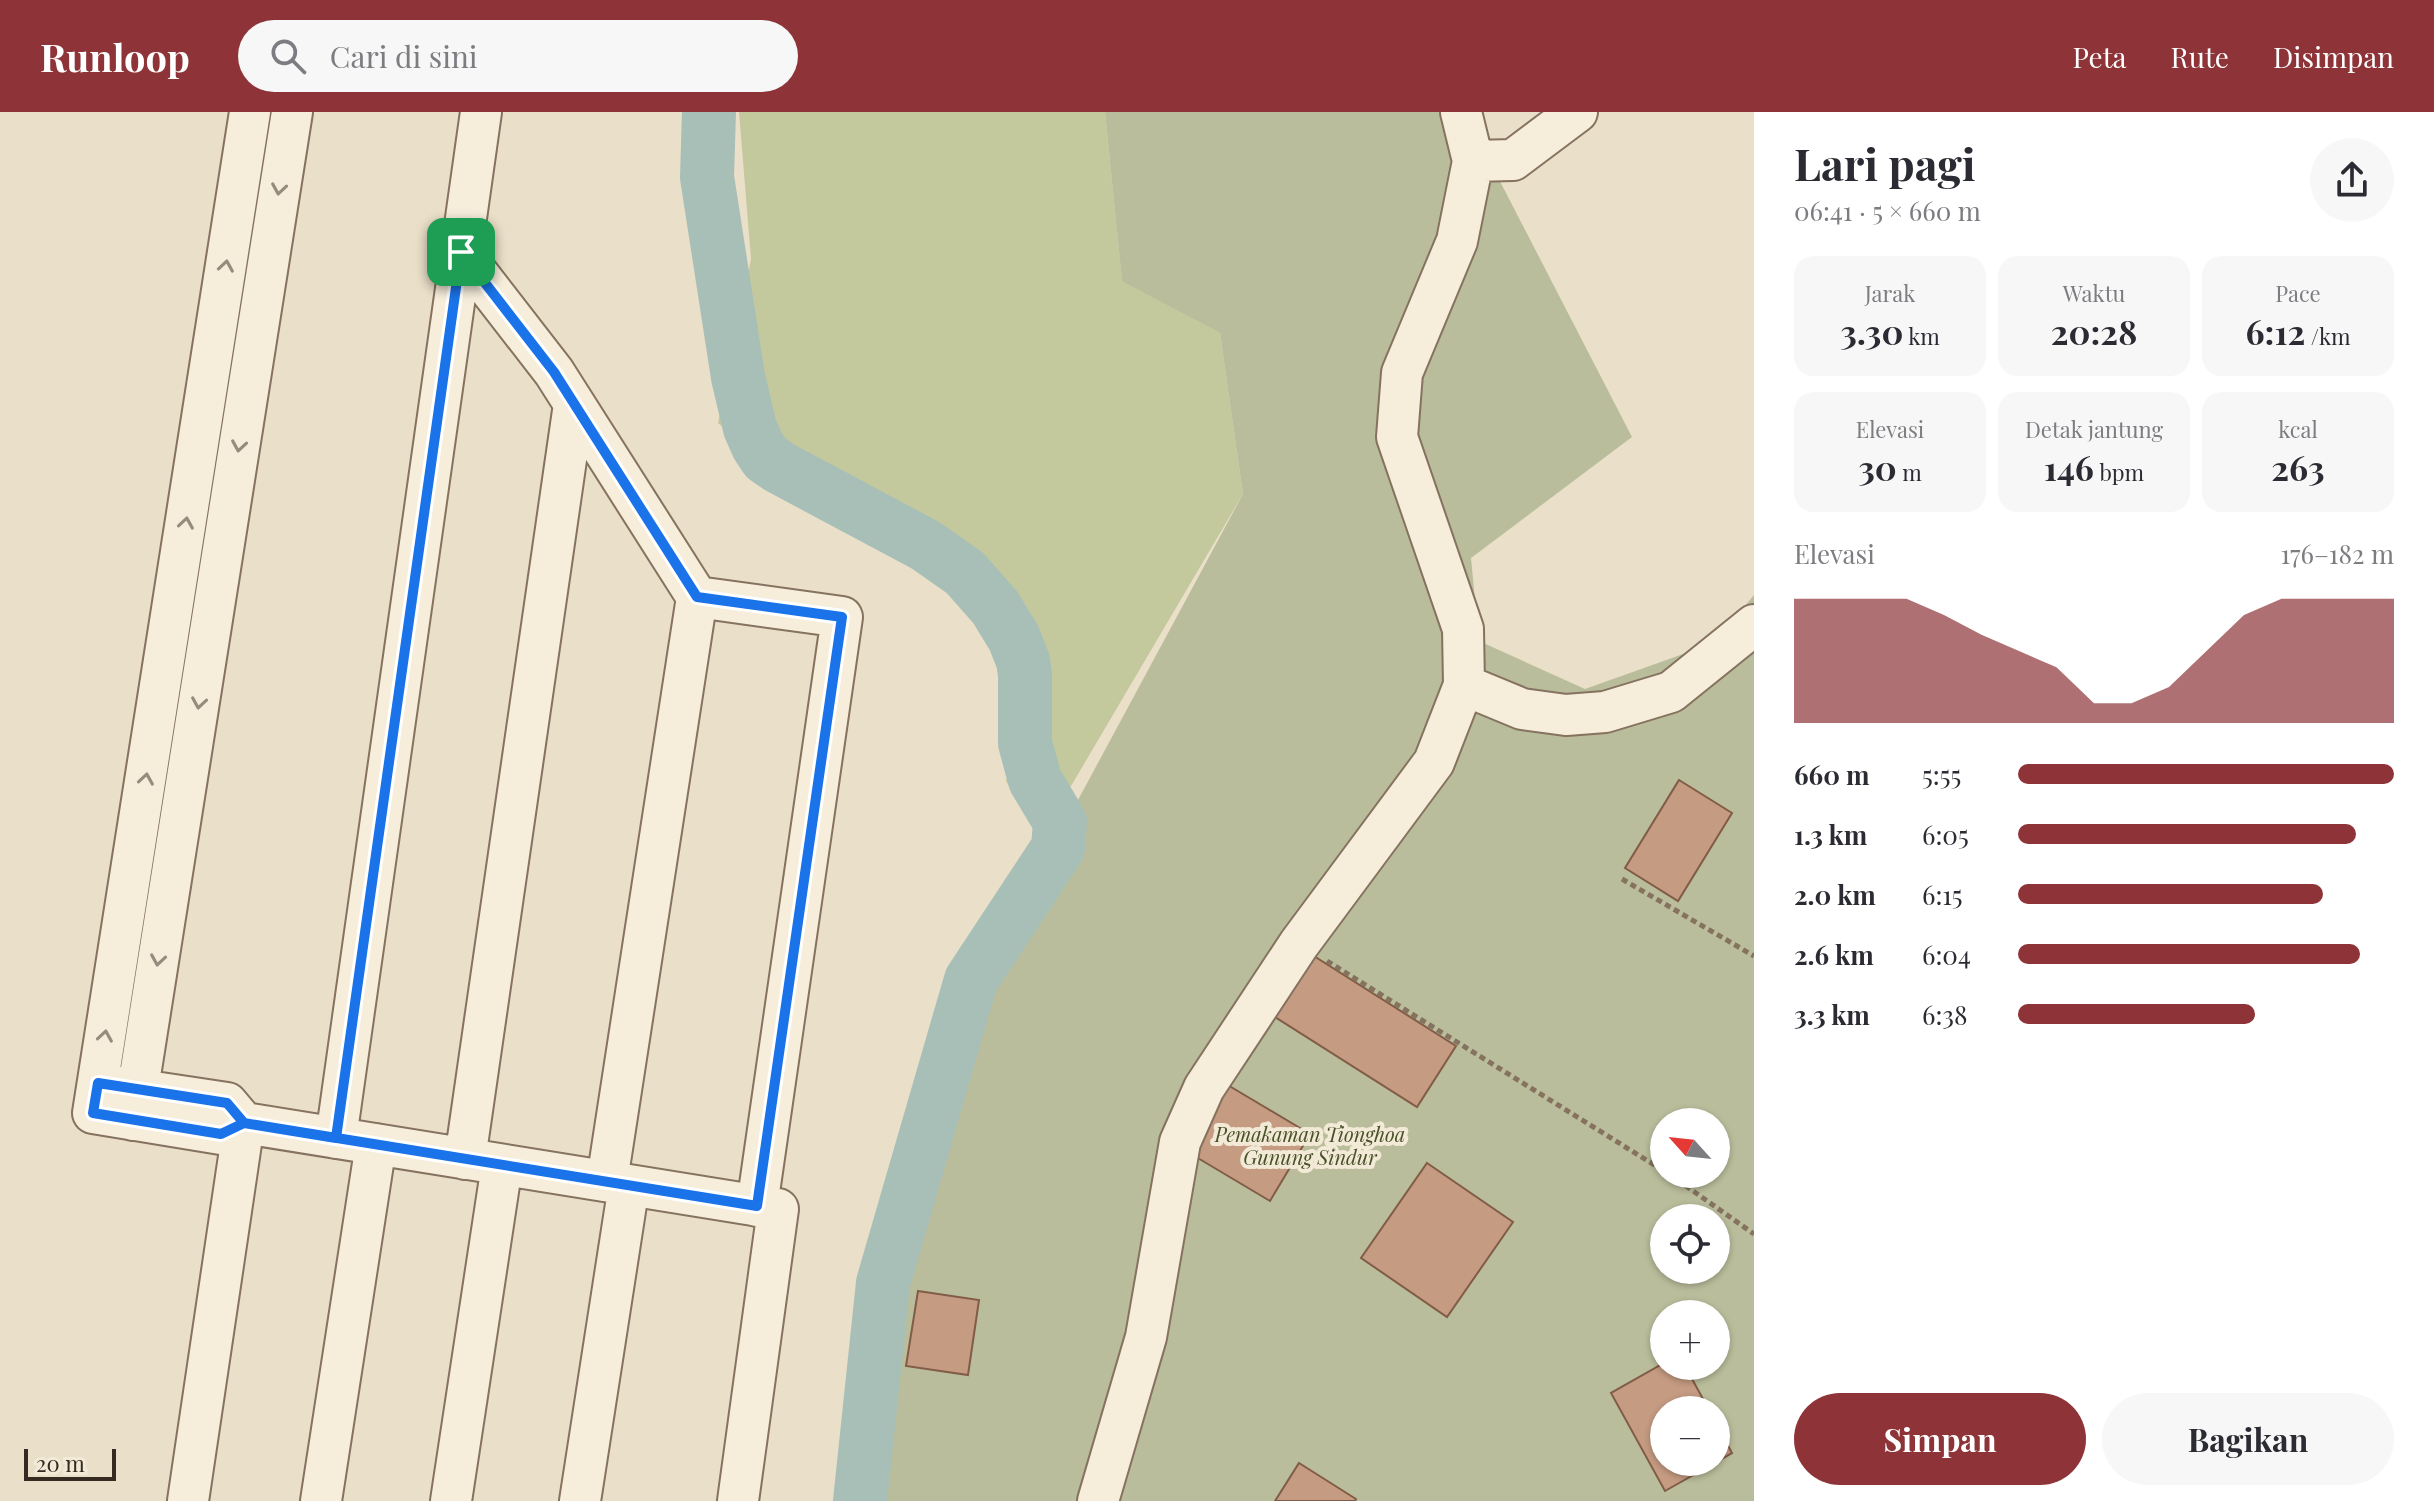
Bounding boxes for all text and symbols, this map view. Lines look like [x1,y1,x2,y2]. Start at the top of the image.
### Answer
search box [238,20,798,92]
text: Runloop [40,31,190,82]
icon: search [266,34,310,78]
text: Cari di sini [330,36,478,76]
text: Peta [2072,38,2127,75]
text: Rute [2171,38,2229,75]
text: Disimpan [2273,38,2394,75]
text: Lari pagi [1794,133,1976,192]
button: share [2310,138,2394,222]
one-way arrow [272,182,289,196]
text: 06:41 · 5 × 660 m [1794,193,1981,228]
pin [427,218,495,286]
icon: arrive [439,230,483,274]
one-way arrow [217,259,234,272]
text: Jarak [1865,278,1915,308]
text: Waktu [2063,278,2125,308]
text: Pace [2275,278,2321,308]
text: 3.30 [1840,308,1903,354]
text: 20:28 [2051,308,2137,354]
text: 6:12 [2245,308,2305,354]
text: km [1903,321,1940,351]
text: /km [2305,321,2351,351]
text: Elevasi [1856,414,1924,444]
text: Detak jantung [2025,414,2163,444]
text: kcal [2278,414,2318,444]
one-way arrow [231,439,248,453]
text: 30 [1858,444,1897,490]
text: 146 [2044,444,2094,490]
text: 263 [2271,444,2325,490]
text: m [1897,457,1922,487]
text: bpm [2094,457,2144,487]
one-way arrow [177,516,194,529]
text: Elevasi [1794,536,1875,571]
text: 176–182 m [2280,536,2394,571]
one-way arrow [191,696,208,710]
text: 660 m [1794,757,1870,792]
text: 5:55 [1922,757,1961,792]
one-way arrow [136,773,153,786]
text: 1.3 km [1794,817,1867,852]
text: 6:05 [1922,817,1969,852]
text: 2.0 km [1794,877,1876,912]
text: 6:15 [1922,877,1962,912]
text: 2.6 km [1794,937,1874,972]
text: 6:04 [1922,937,1971,972]
one-way arrow [151,953,168,966]
text: 3.3 km [1794,997,1870,1032]
text: 6:38 [1922,997,1968,1032]
one-way arrow [96,1029,113,1043]
north arrow [1650,1108,1730,1188]
map controls [1650,1108,1730,1476]
park label: Pemakaman Tionghoa Gunung Sindur [1214,1120,1405,1170]
button: locate [1650,1204,1730,1284]
button: + [1650,1300,1730,1380]
button: Simpan [1794,1393,2086,1485]
button: Bagikan [2102,1393,2394,1485]
button: − [1650,1396,1730,1476]
scale bar [24,1445,116,1481]
text: 20 m [36,1448,85,1478]

